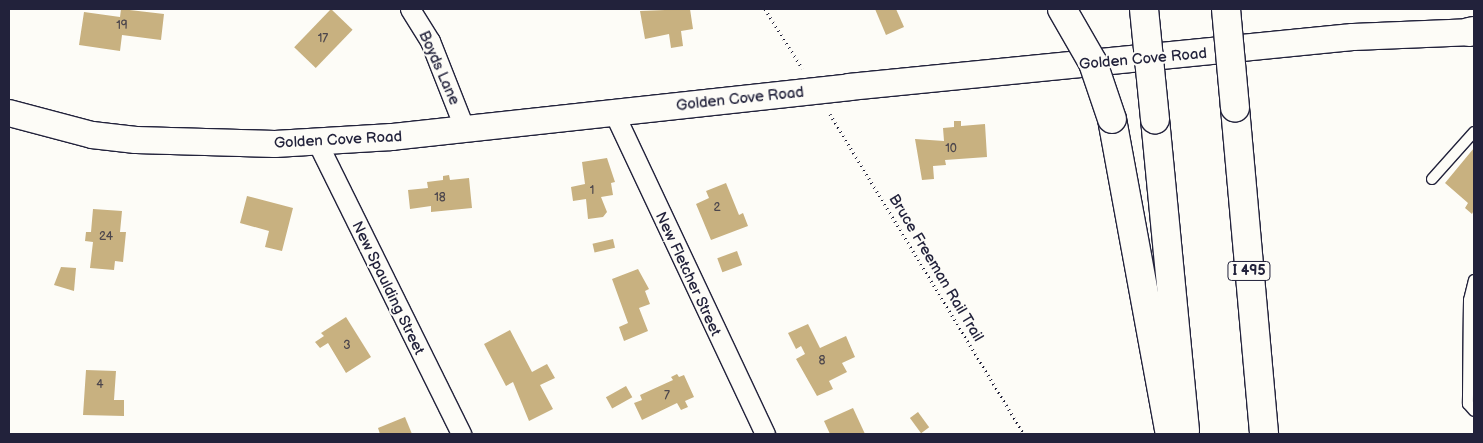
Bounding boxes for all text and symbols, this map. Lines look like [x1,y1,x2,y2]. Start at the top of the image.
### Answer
house number: 19 [116,19,128,33]
street label: Boyds Lane [415,28,463,108]
house number: 17 [318,32,328,46]
street label: Golden Cove Road [1078,44,1208,74]
street label: Golden Cove Road [675,83,805,115]
street label: Golden Cove Road [273,128,403,152]
house number: 10 [945,142,957,156]
house number: 1 [590,184,594,198]
house number: 18 [434,191,446,205]
street label: Bruce Freeman Rail Trail [885,191,987,345]
house number: 2 [713,201,721,215]
street label: New Fletcher Street [651,209,725,339]
street label: New Spaulding Street [348,218,428,358]
house number: 24 [99,230,113,244]
road number: I 495 [1226,260,1272,282]
house number: 3 [343,339,351,353]
house number: 8 [819,354,825,368]
house number: 4 [96,378,104,392]
house number: 7 [664,389,670,403]

